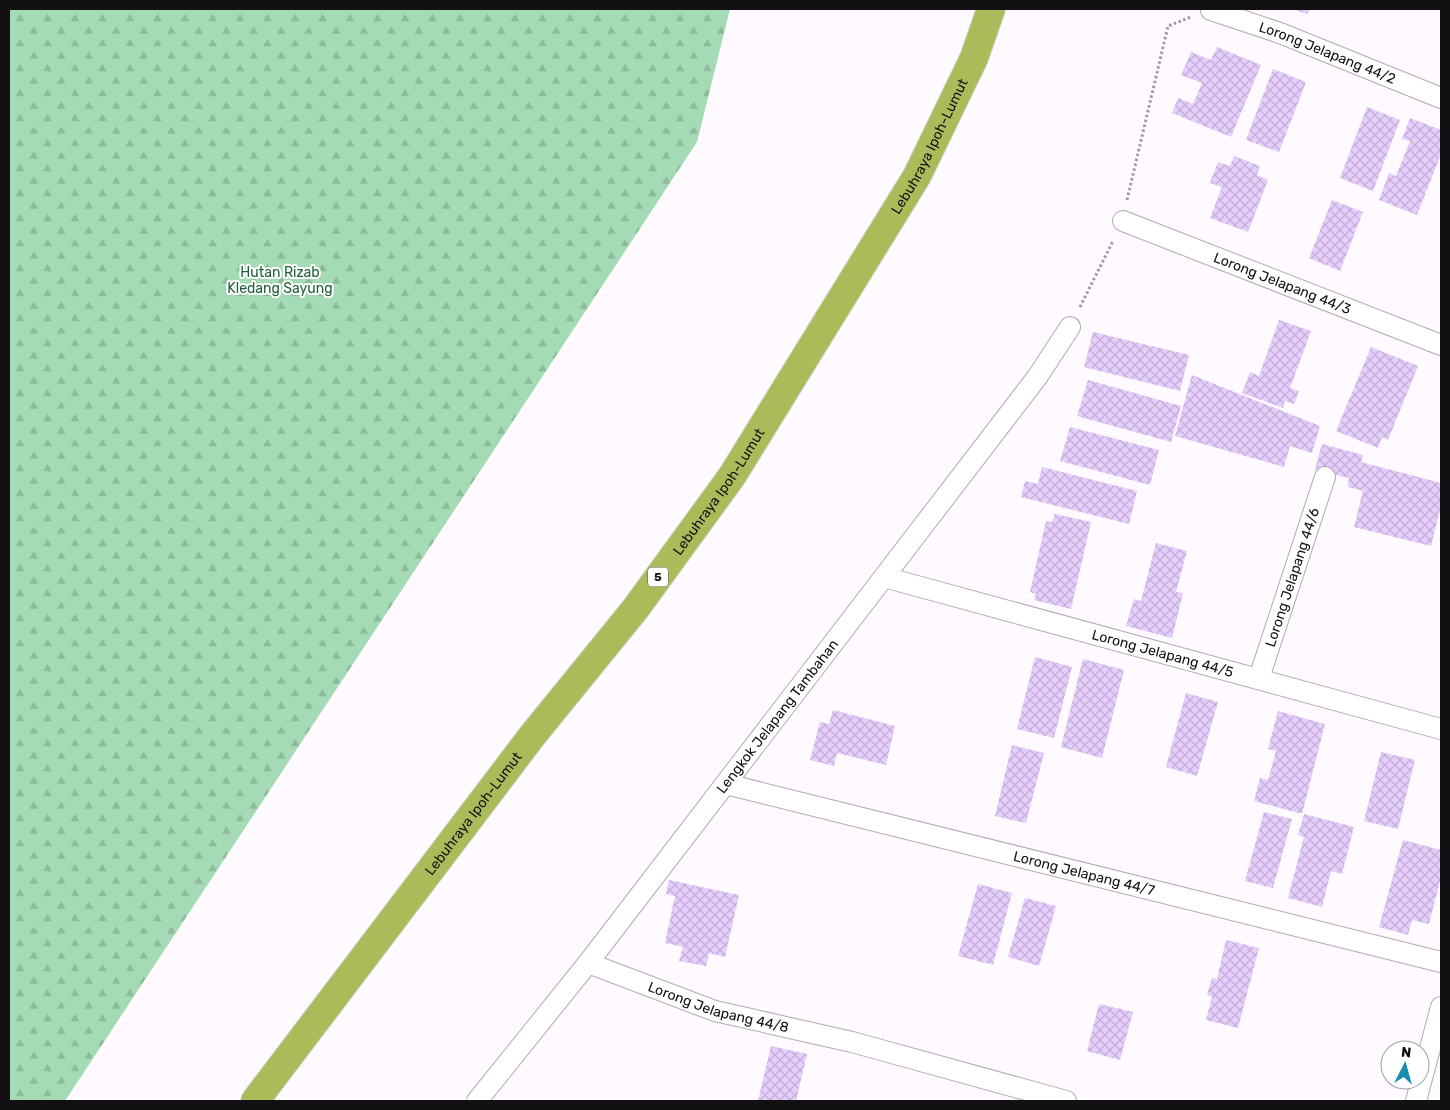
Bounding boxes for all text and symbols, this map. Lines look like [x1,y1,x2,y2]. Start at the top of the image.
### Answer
street label: Lorong Jelapang 44/2 [1257,18,1398,87]
street label: Lebuhraya Ipoh-Lumut [887,75,972,217]
street label: Lorong Jelapang 44/3 [1211,249,1353,318]
park label: Hutan Rizab Kledang Sayung [227,264,333,297]
street label: Lebuhraya Ipoh-Lumut [669,424,768,558]
street label: Lorong Jelapang 44/6 [1261,506,1323,649]
road number: 5 [648,568,668,586]
street label: Lorong Jelapang 44/5 [1090,626,1235,680]
street label: Lengkok Jelapang Tambahan [713,636,842,797]
street label: Lebuhraya Ipoh-Lumut [421,748,526,878]
street label: Lorong Jelapang 44/7 [1012,847,1156,899]
street label: Lorong Jelapang 44/8 [646,978,790,1036]
north arrow [1380,1040,1430,1090]
text: N [1400,1044,1412,1062]

